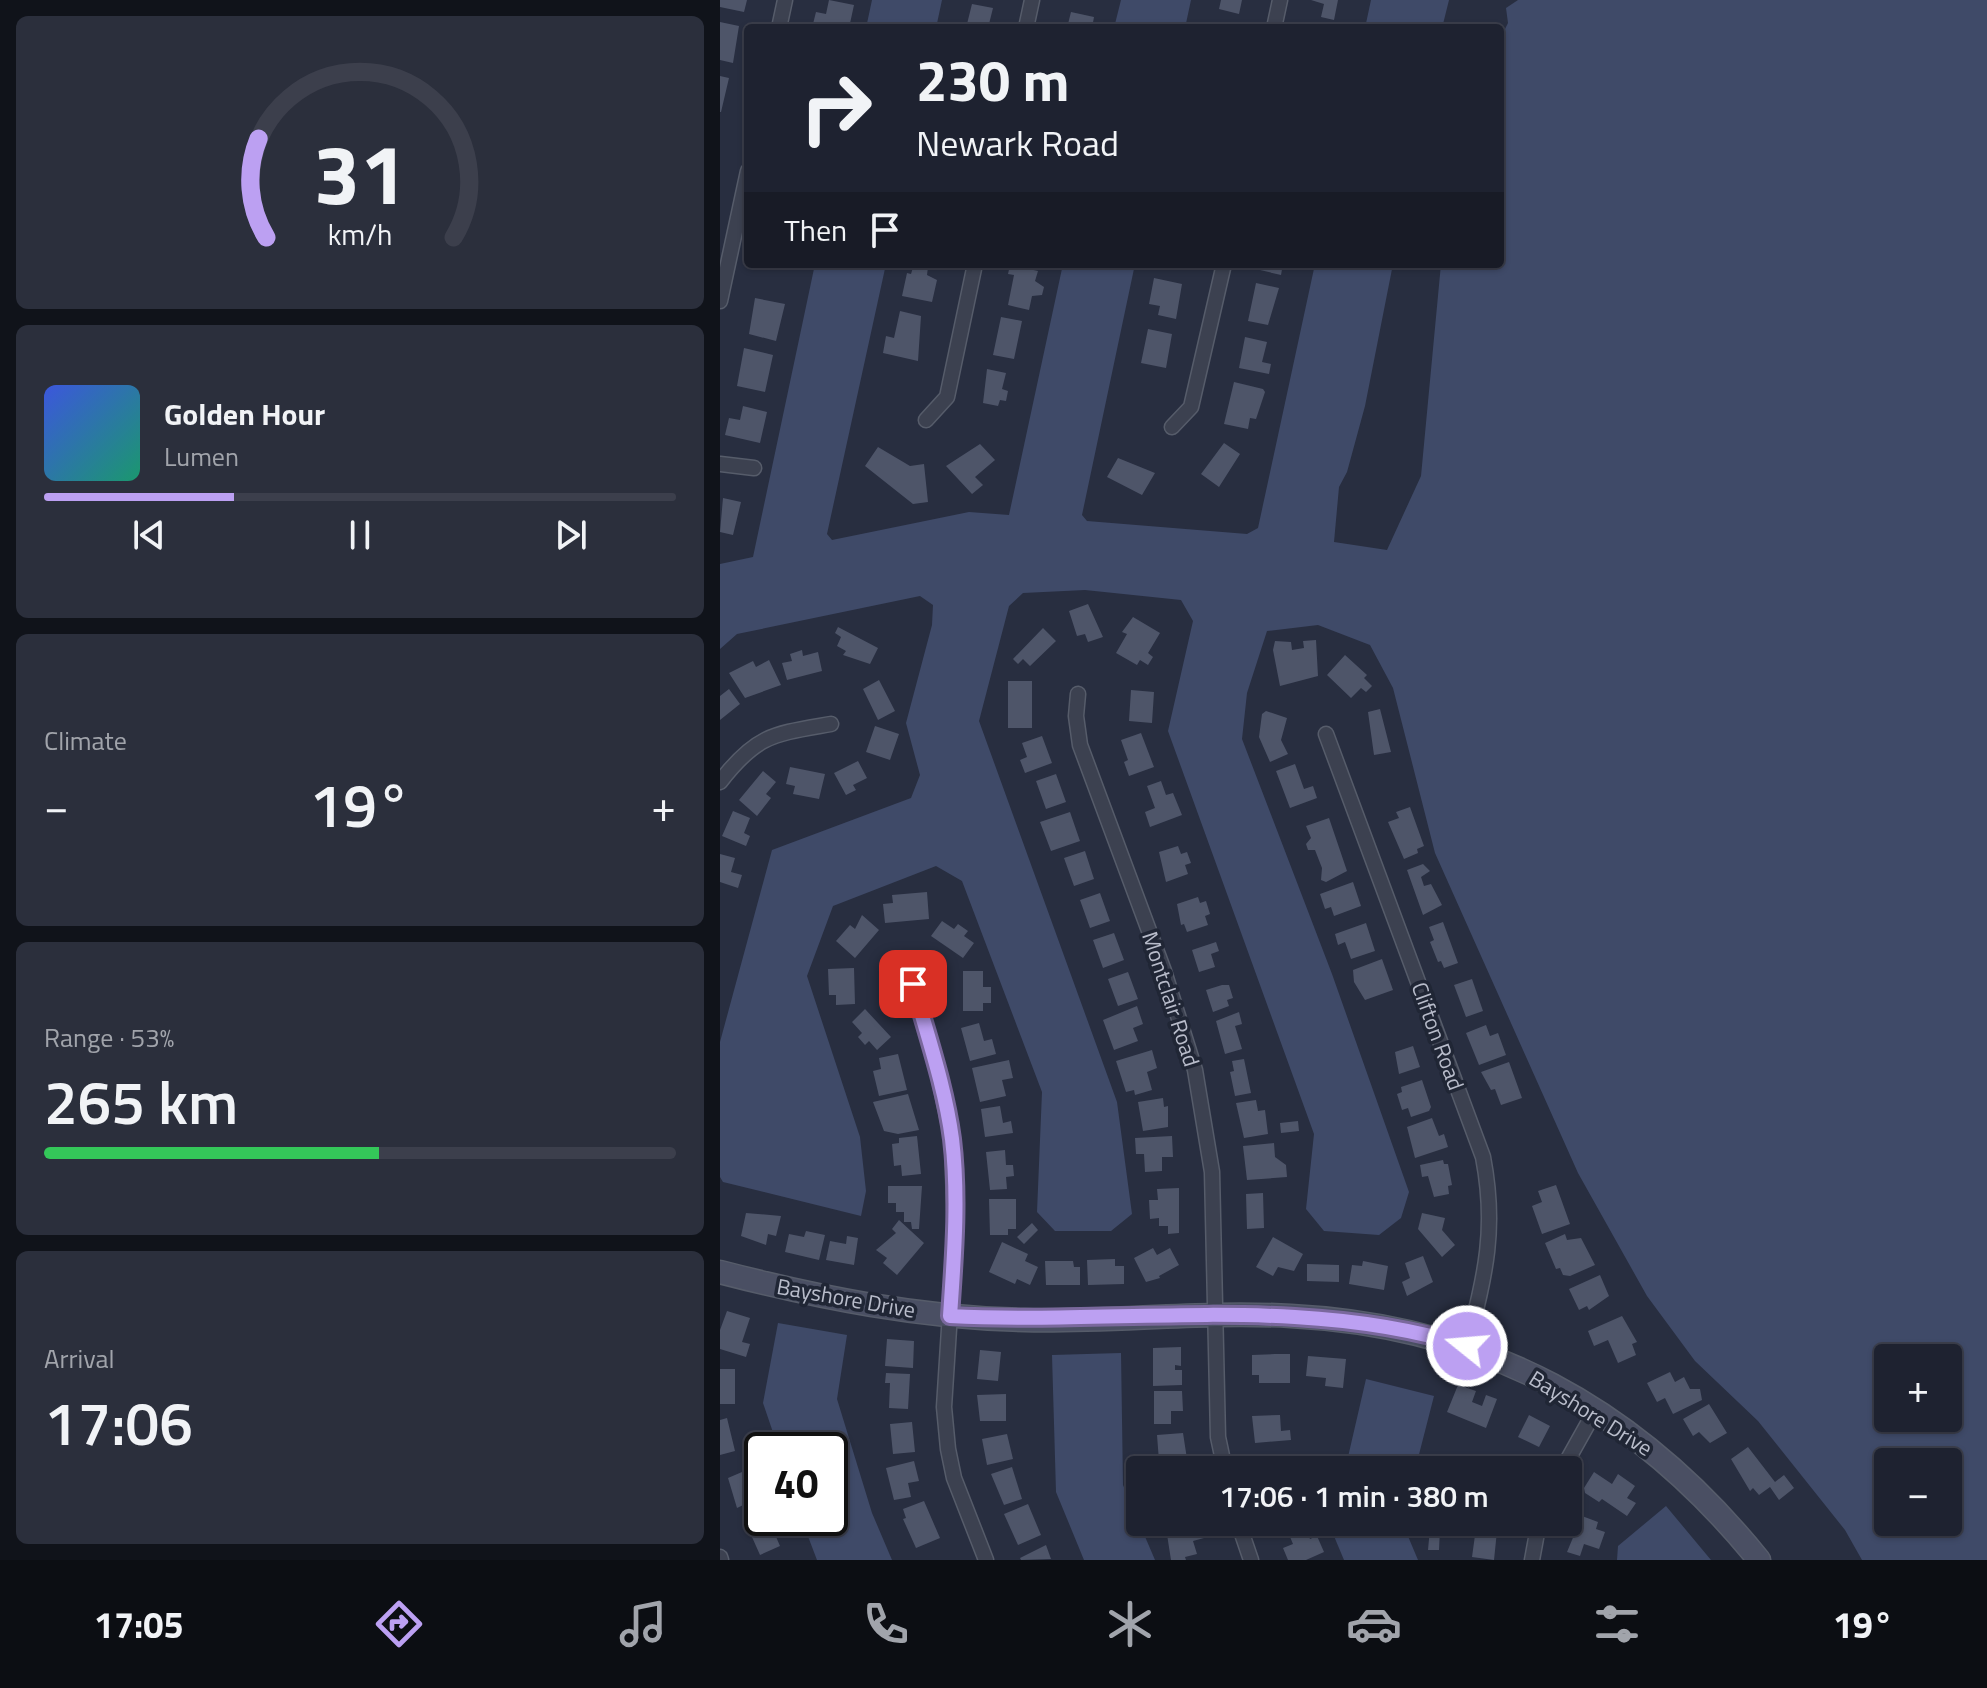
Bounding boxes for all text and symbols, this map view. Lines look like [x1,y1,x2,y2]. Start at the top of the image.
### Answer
text: 230 m [916,38,1069,123]
icon: right [784,56,888,160]
text: 31 [313,110,407,236]
text: Newark Road [916,115,1119,170]
text: Then [784,207,847,253]
icon: arrive [863,208,907,252]
text: km/h [328,214,392,257]
text: Golden Hour [164,391,325,437]
text: Lumen [164,437,239,476]
icon: previous [127,513,171,557]
icon: pause [338,513,382,557]
icon: next [549,513,593,557]
text: Climate [44,721,127,760]
text: 19° [310,759,410,850]
text: − [44,772,69,839]
text: + [651,772,676,839]
street label: Montclair Road [1133,927,1209,1071]
pin [879,950,947,1018]
icon: arrive [891,962,935,1006]
street label: Clifton Road [1403,977,1473,1095]
text: Range · 53% [44,1018,174,1057]
text: 265 km [44,1056,238,1147]
street label: Bayshore Drive [774,1269,918,1327]
position arrow [1425,1304,1509,1388]
text: Arrival [44,1339,115,1378]
map controls [1874,1344,1962,1536]
button: + [1874,1344,1962,1432]
street label: Bayshore Drive [1523,1361,1659,1465]
text: 17:06 [44,1377,193,1468]
speed limit sign: 40 [744,1432,848,1536]
button: − [1874,1448,1962,1536]
text: 17:06 · 1 min · 380 m [1219,1473,1489,1519]
icon: directions [371,1596,427,1652]
icon: music [615,1596,671,1652]
icon: phone [858,1596,914,1652]
icon: climate [1102,1596,1158,1652]
icon: car [1346,1596,1402,1652]
icon: filters [1589,1596,1645,1652]
text: 17:05 [94,1597,184,1652]
text: 19° [1833,1597,1893,1652]

